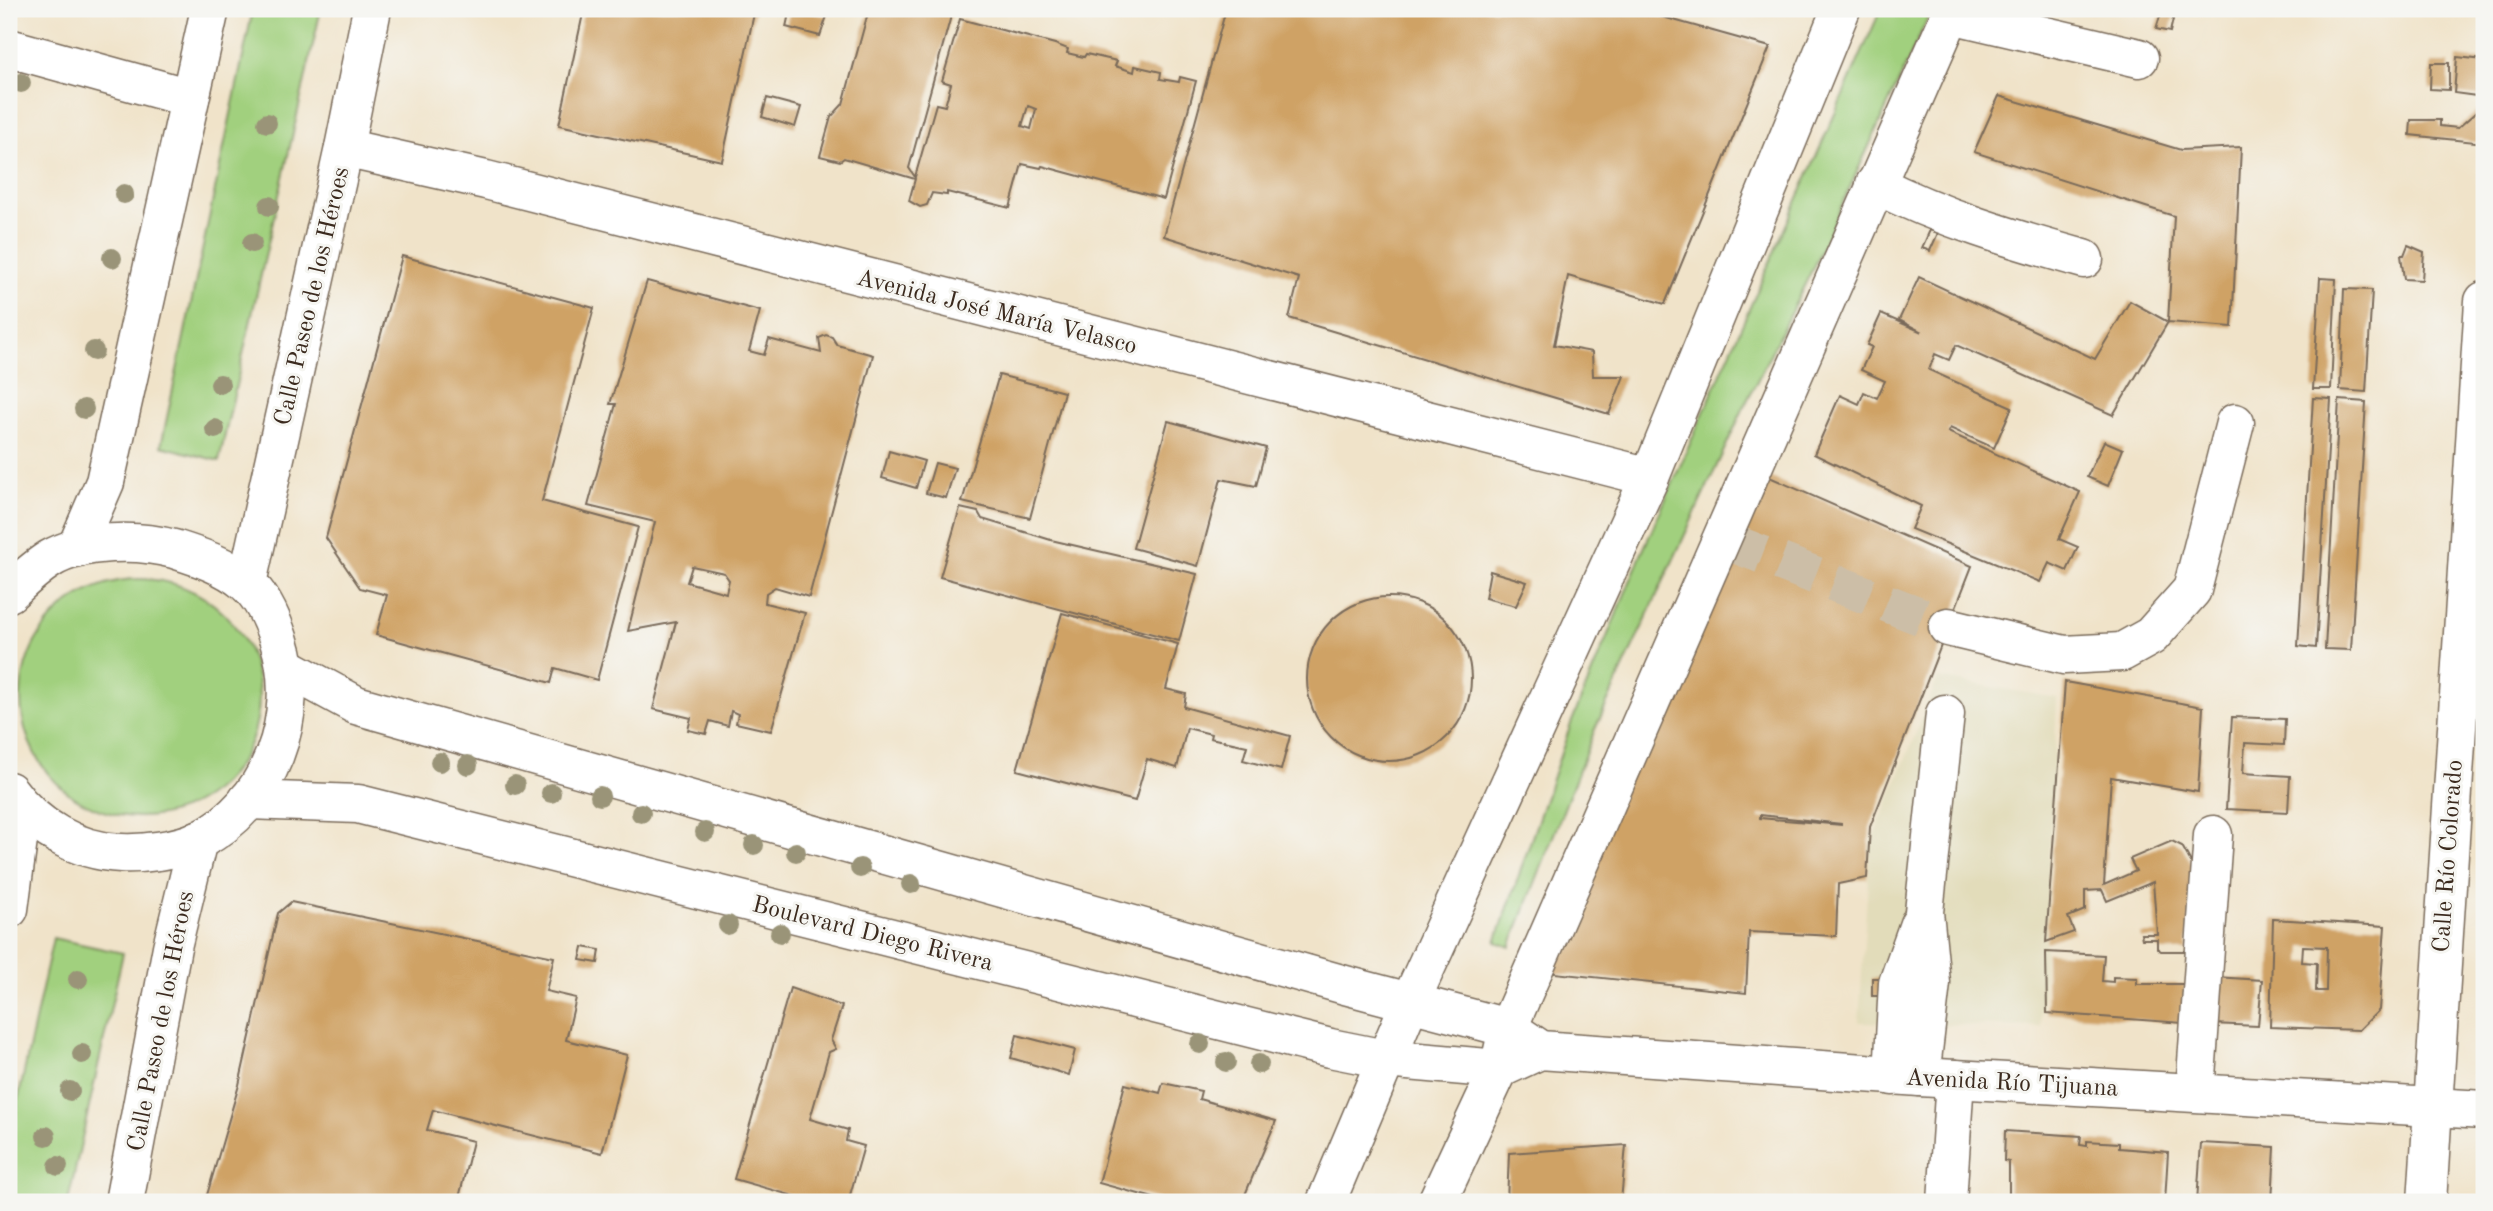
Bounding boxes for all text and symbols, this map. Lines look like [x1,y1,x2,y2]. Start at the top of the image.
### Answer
street label: Calle Paseo de los Héroes [271,165,354,428]
street label: Avenida José María Velasco [854,266,1139,359]
street label: Calle Río Colorado [2430,759,2468,953]
street label: Calle Paseo de los Héroes [125,889,199,1154]
street label: Boulevard Diego Rivera [750,893,996,977]
street label: Avenida Río Tijuana [1905,1066,2119,1102]

